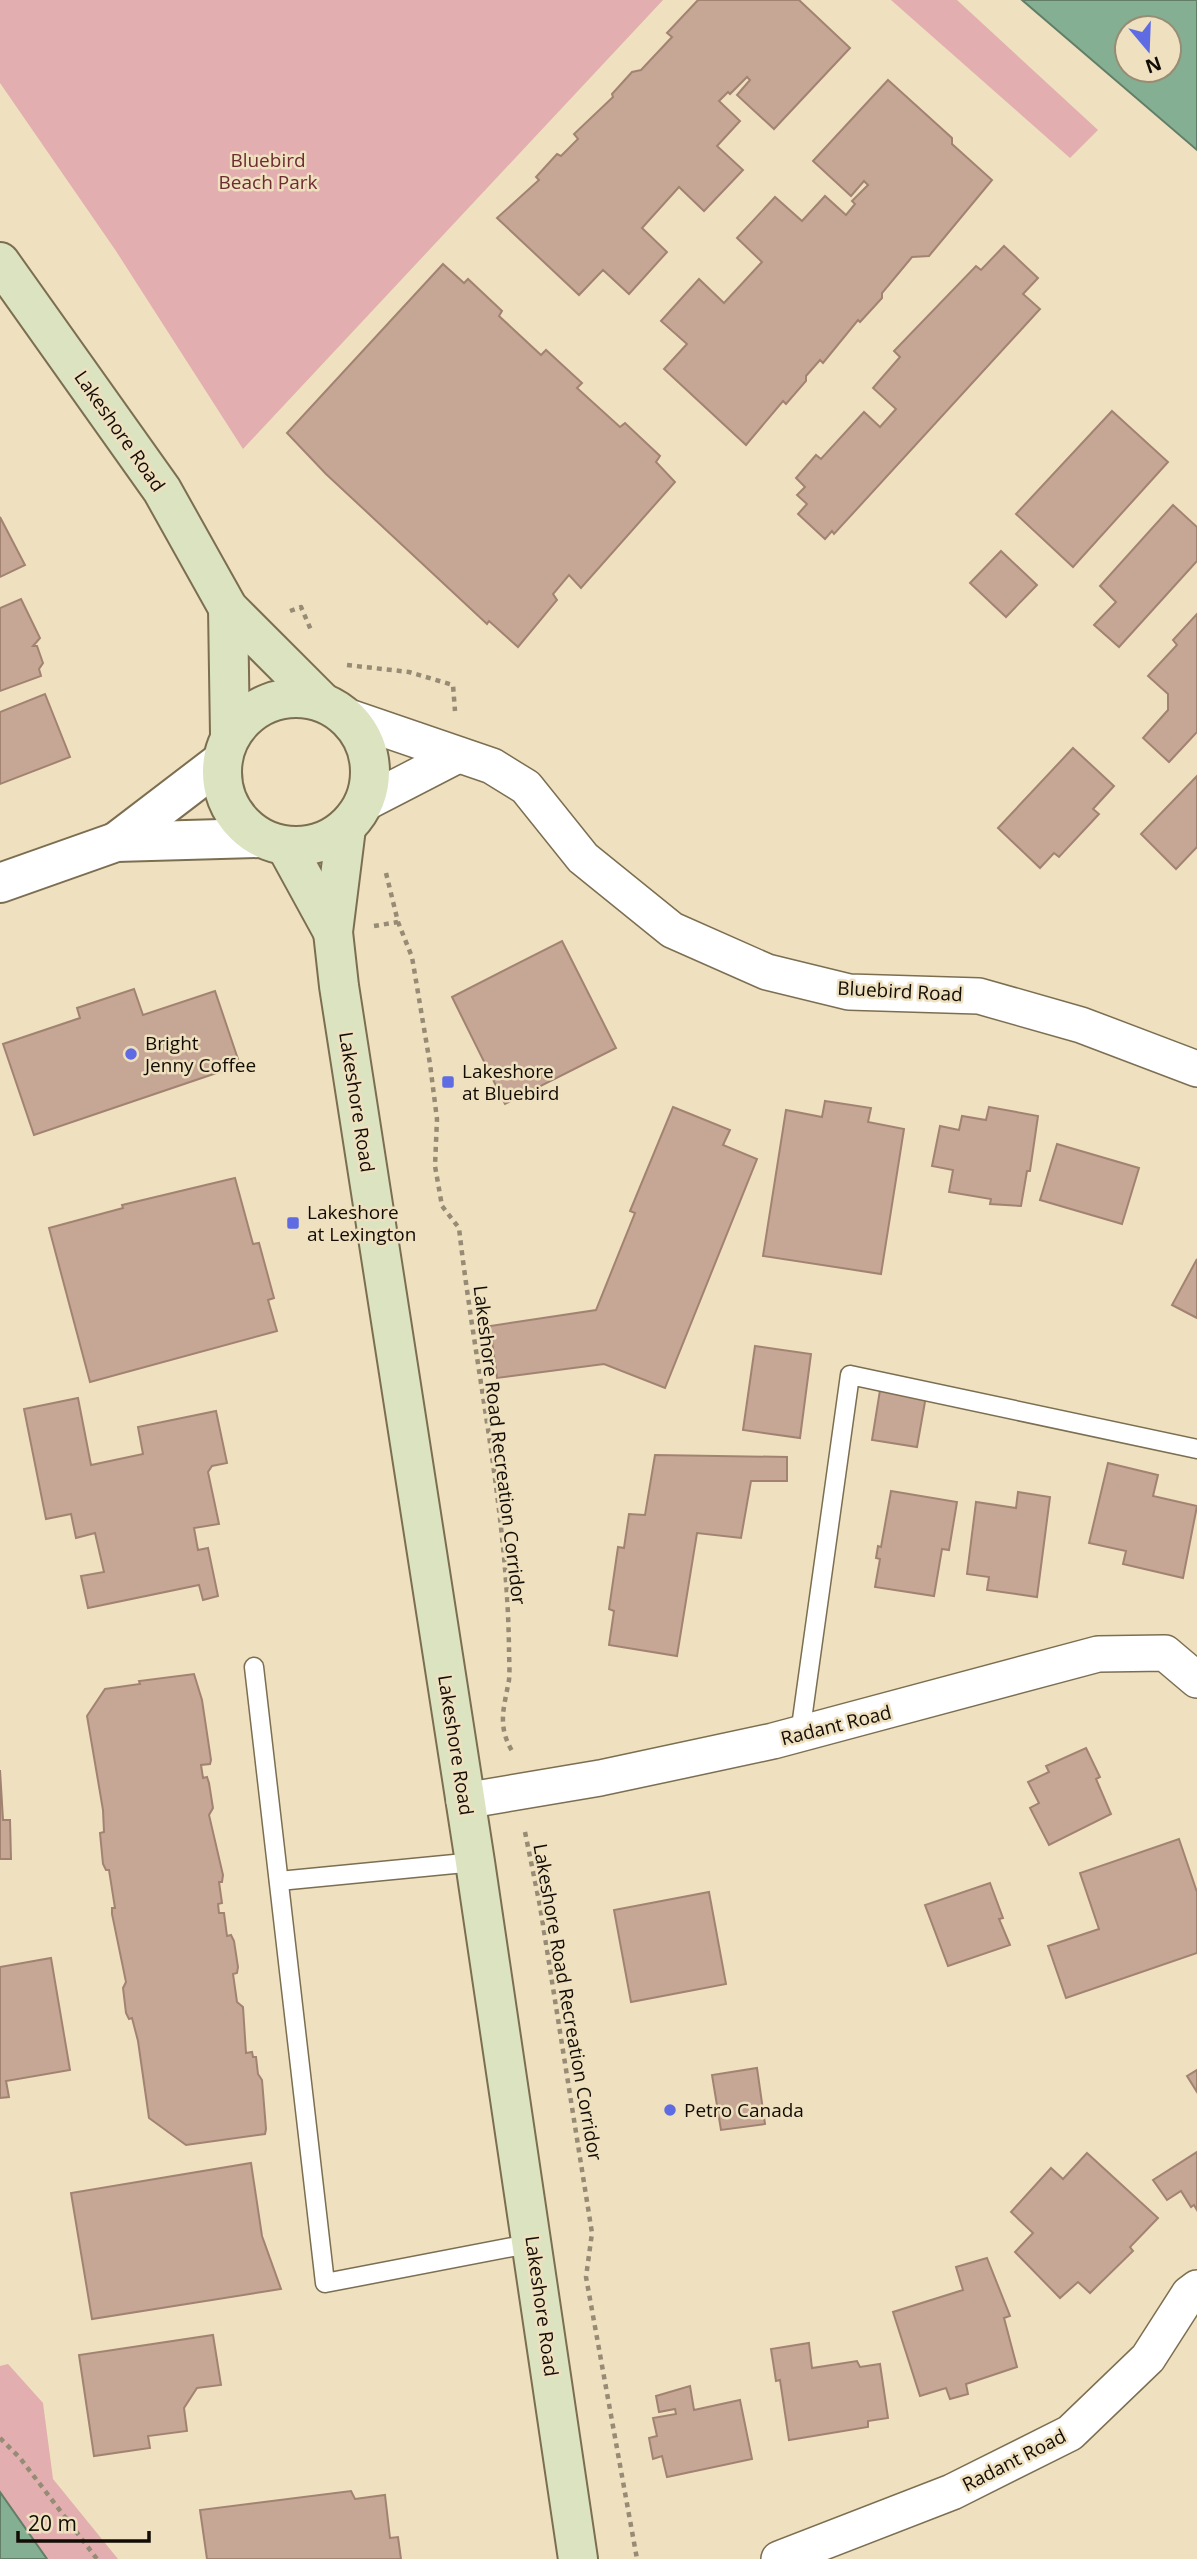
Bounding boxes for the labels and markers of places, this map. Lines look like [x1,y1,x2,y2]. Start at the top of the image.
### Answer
place label: Bright Jenny Coffee [143,1030,256,1078]
marker: Bright Jenny Coffee [123,1046,139,1062]
place label: Lakeshore at Bluebird [462,1058,559,1106]
marker: Lakeshore at Bluebird [440,1074,456,1090]
place label: Lakeshore at Lexington [307,1199,416,1247]
marker: Lakeshore at Lexington [285,1215,301,1231]
place label: Petro Canada [684,2097,804,2123]
marker: Petro Canada [662,2102,678,2118]

